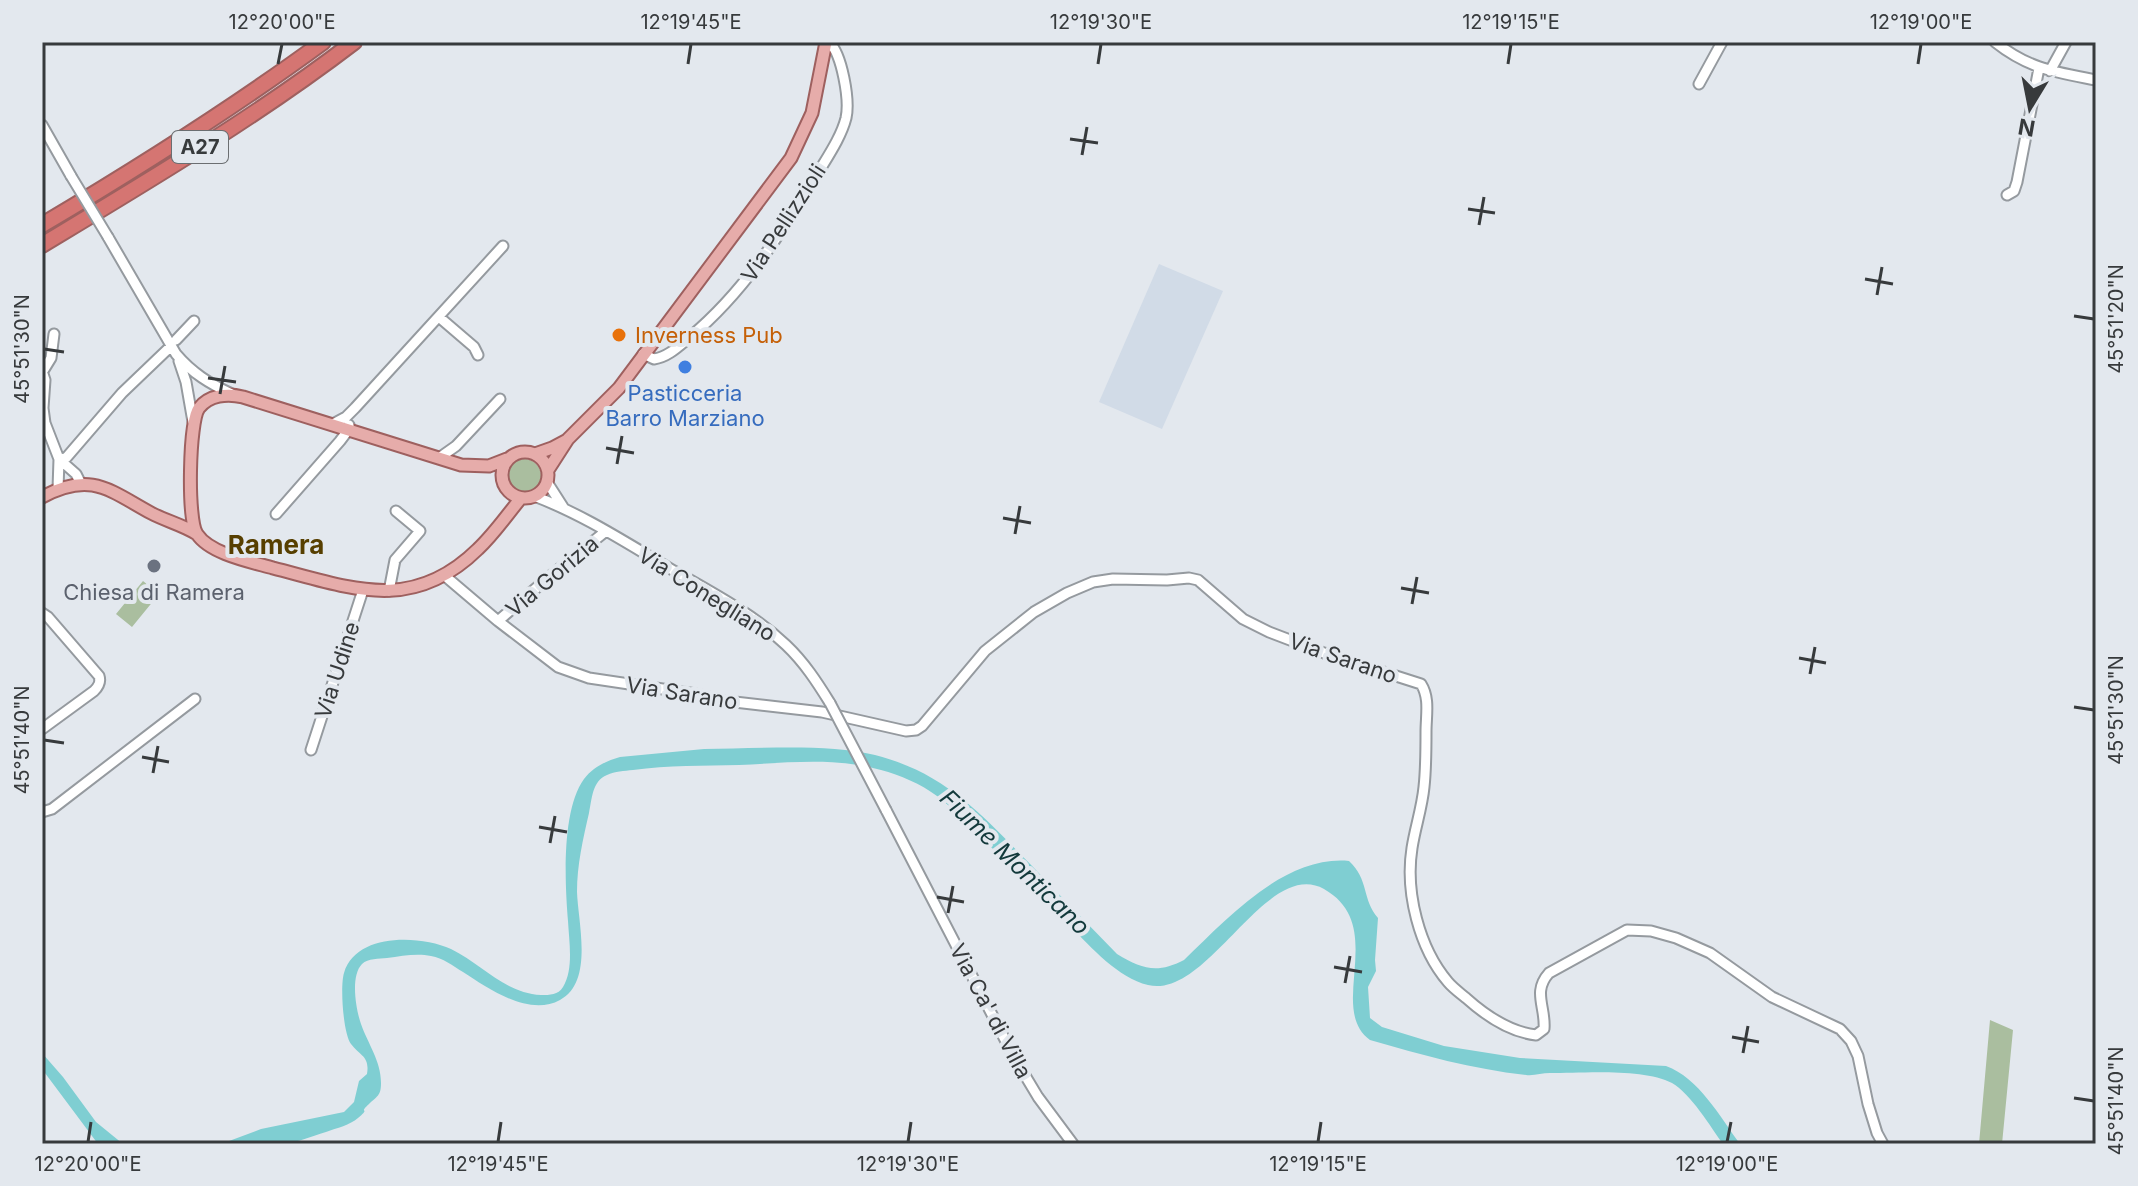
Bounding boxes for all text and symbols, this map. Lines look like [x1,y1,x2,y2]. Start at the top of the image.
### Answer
text: 12°20'00"E [229,10,335,34]
text: 12°19'45"E [640,10,742,34]
text: 12°19'30"E [1050,10,1152,34]
text: 12°19'15"E [1462,10,1560,34]
text: 12°19'00"E [1870,10,1972,34]
north arrow [1990,68,2070,148]
text: N [2016,113,2037,142]
road number: A27 [172,131,228,163]
street label: Via Pellizzioli [735,159,831,287]
text: 45°51'20"N [2104,264,2128,374]
text: 45°51'30"N [10,294,34,404]
place label: Inverness Pub [635,322,783,348]
marker: Inverness Pub [610,326,628,344]
marker: Pasticceria Barro Marziano [676,358,694,376]
place label: Pasticceria Barro Marziano [605,380,765,431]
district label: Ramera [228,529,324,560]
street label: Via Gorizia [501,530,603,622]
street label: Via Conegliano [634,541,780,647]
marker: Chiesa di Ramera [145,557,163,575]
place label: Chiesa di Ramera [63,579,245,605]
street label: Via Udine [309,618,365,722]
street label: Via Sarano [1286,627,1400,689]
text: 45°51'30"N [2104,655,2128,765]
street label: Via Sarano [624,671,740,715]
text: 45°51'40"N [10,685,34,795]
water label: Fiume Monticano [934,783,1096,941]
street label: Via Ca' di Villa [945,939,1037,1083]
text: 45°51'40"N [2104,1046,2128,1156]
text: 12°20'00"E [35,1152,141,1176]
text: 12°19'45"E [447,1152,549,1176]
text: 12°19'30"E [857,1152,959,1176]
text: 12°19'15"E [1269,1152,1367,1176]
text: 12°19'00"E [1676,1152,1778,1176]

